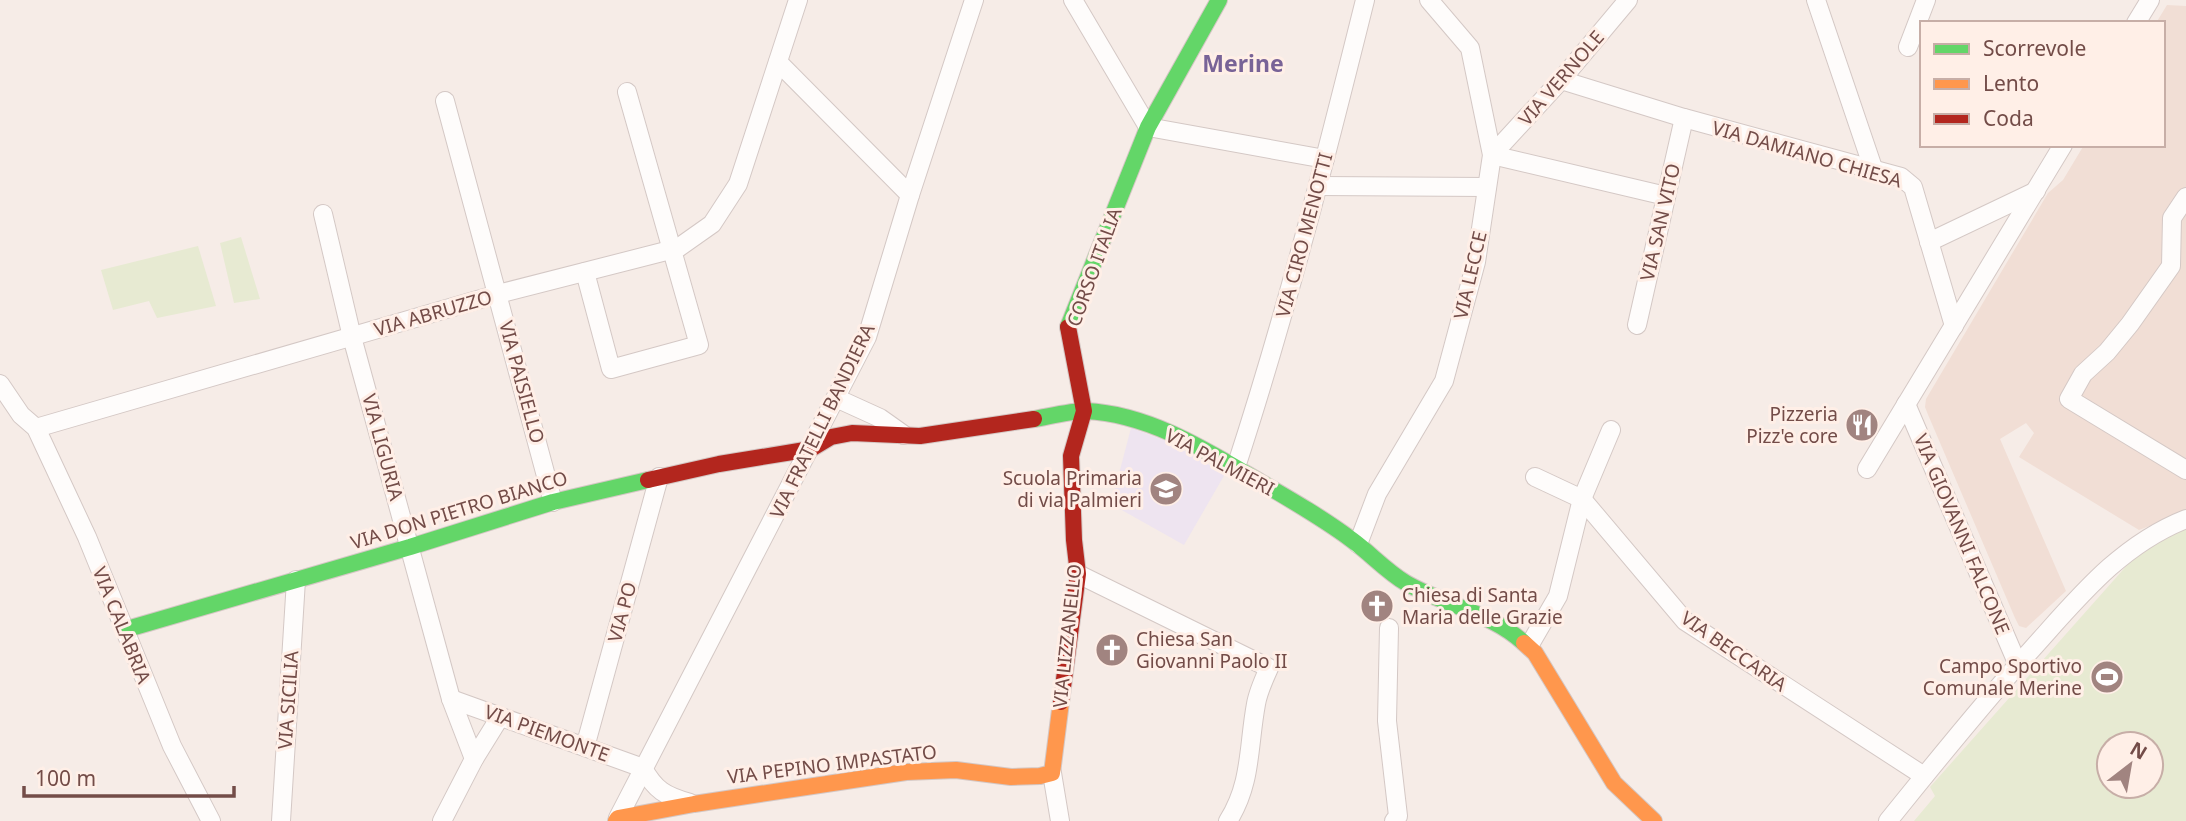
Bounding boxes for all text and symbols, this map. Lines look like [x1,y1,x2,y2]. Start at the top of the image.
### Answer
legend [1920,21,2165,147]
street label: VIA VERNOLE [1512,25,1610,131]
text: Scorrevole [1983,34,2086,62]
district label: Merine [1202,47,1284,79]
text: Lento [1983,69,2039,97]
text: Coda [1983,104,2034,132]
street label: VIA DAMIANO CHIESA [1709,114,1906,194]
street label: VIA CIRO MENOTTI [1270,150,1338,320]
street label: VIA SAN VITO [1634,161,1686,283]
street label: CORSO ITALIA [1060,203,1128,330]
street label: VIA LECCE [1447,228,1493,322]
street label: VIA ABRUZZO [371,284,495,342]
street label: VIA PAISIELLO [493,318,551,446]
street label: VIA FRATELLI BANDIERA [763,319,881,523]
street label: VIA LIGURIA [356,391,410,504]
place label: Pizzeria Pizz'e core [1746,401,1838,449]
restaurant icon: Pizzeria Pizz'e core [1843,406,1881,444]
street label: VIA PALMIERI [1161,422,1279,502]
street label: VIA GIOVANNI FALCONE [1908,430,2016,638]
street label: VIA DON PIETRO BIANCO [347,465,571,555]
place label: Scuola Primaria di via Palmieri [1003,465,1142,513]
school or university icon: Scuola Primaria di via Palmieri [1147,470,1185,508]
street label: VIA CALABRIA [87,563,158,688]
street label: VIA LIZZANELLO [1047,563,1087,709]
street label: VIA PO [602,579,642,645]
place label: Chiesa di Santa Maria delle Grazie [1402,582,1563,630]
church icon: Chiesa di Santa Maria delle Grazie [1358,587,1396,625]
street label: VIA BECCARIA [1676,605,1793,698]
place label: Chiesa San Giovanni Paolo II [1136,626,1287,674]
church icon: Chiesa San Giovanni Paolo II [1093,631,1131,669]
street label: VIA SICILIA [272,649,304,750]
place label: Campo Sportivo Comunale Merine [1923,653,2082,701]
sports icon: Campo Sportivo Comunale Merine [2088,658,2126,696]
street label: VIA PIEMONTE [481,698,613,768]
north arrow [2095,730,2165,800]
text: N [2125,735,2152,766]
street label: VIA PEPINO IMPASTATO [726,738,938,790]
scale bar [24,754,234,798]
text: 100 m [35,764,96,792]

